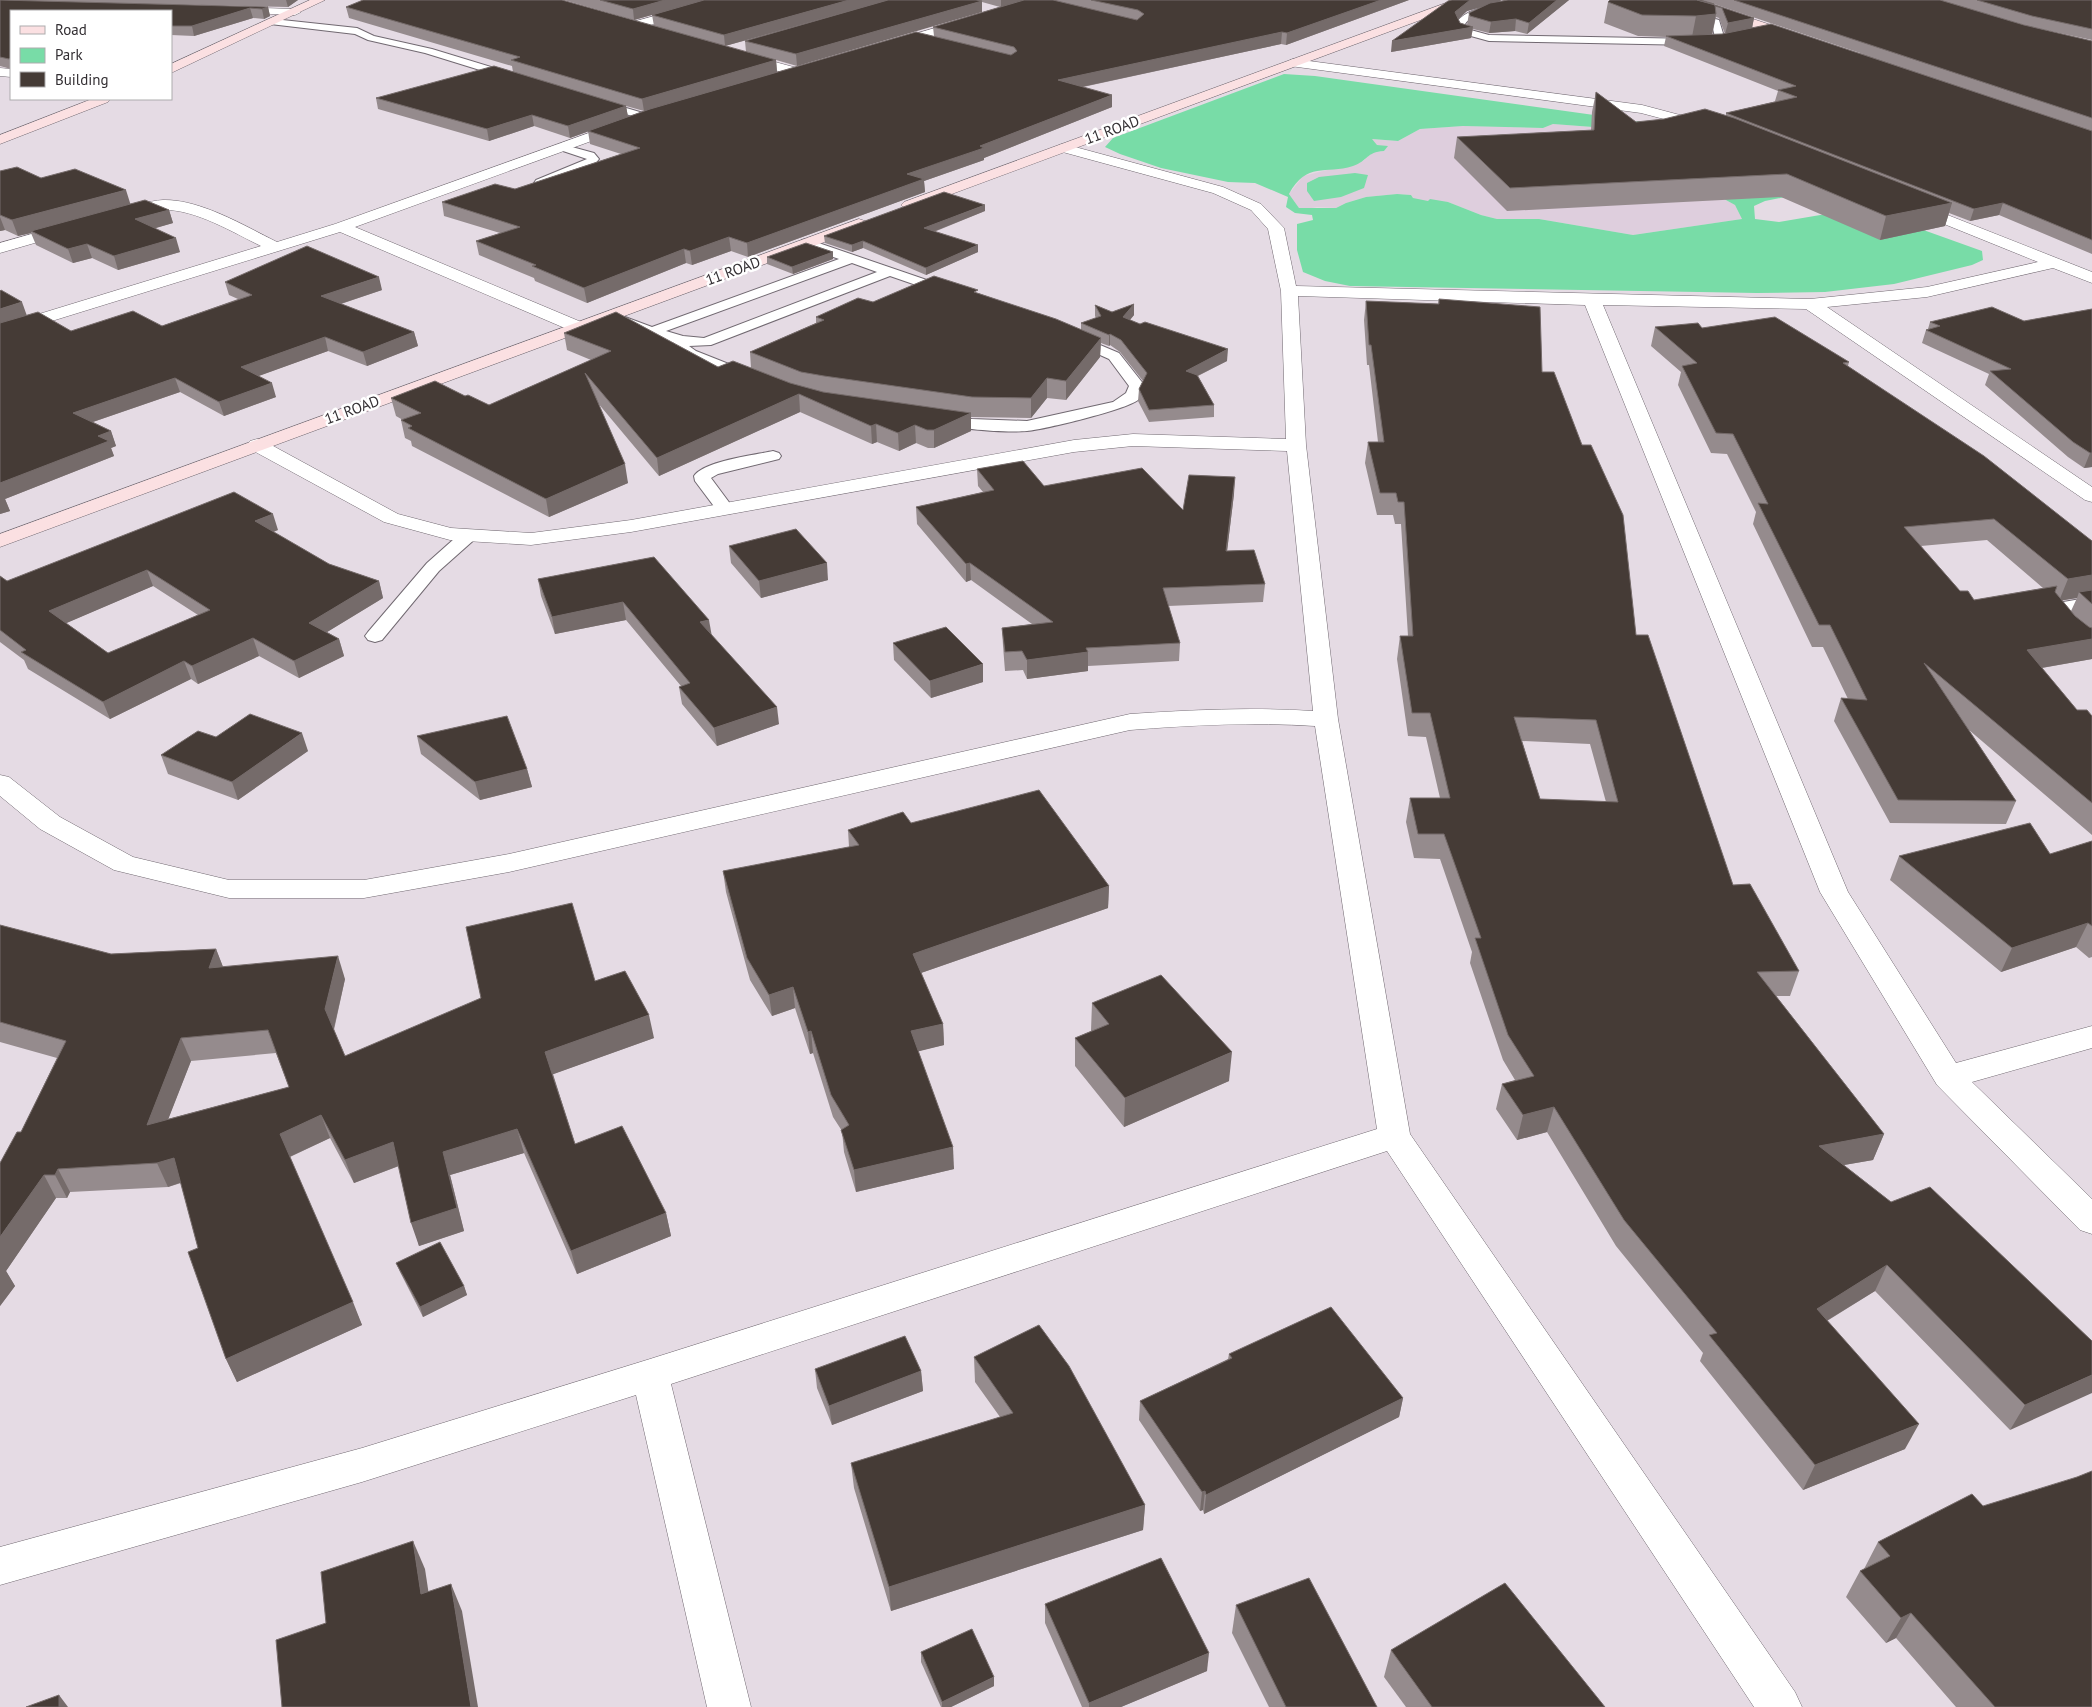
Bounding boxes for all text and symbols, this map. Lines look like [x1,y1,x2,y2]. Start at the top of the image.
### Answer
legend [10,10,172,100]
text: Road [55,20,87,39]
text: Park [55,45,83,64]
text: Building [55,70,109,89]
street label: 11 ROAD [1082,111,1142,148]
street label: 11 ROAD [703,252,763,289]
street label: 11 ROAD [322,391,382,428]

